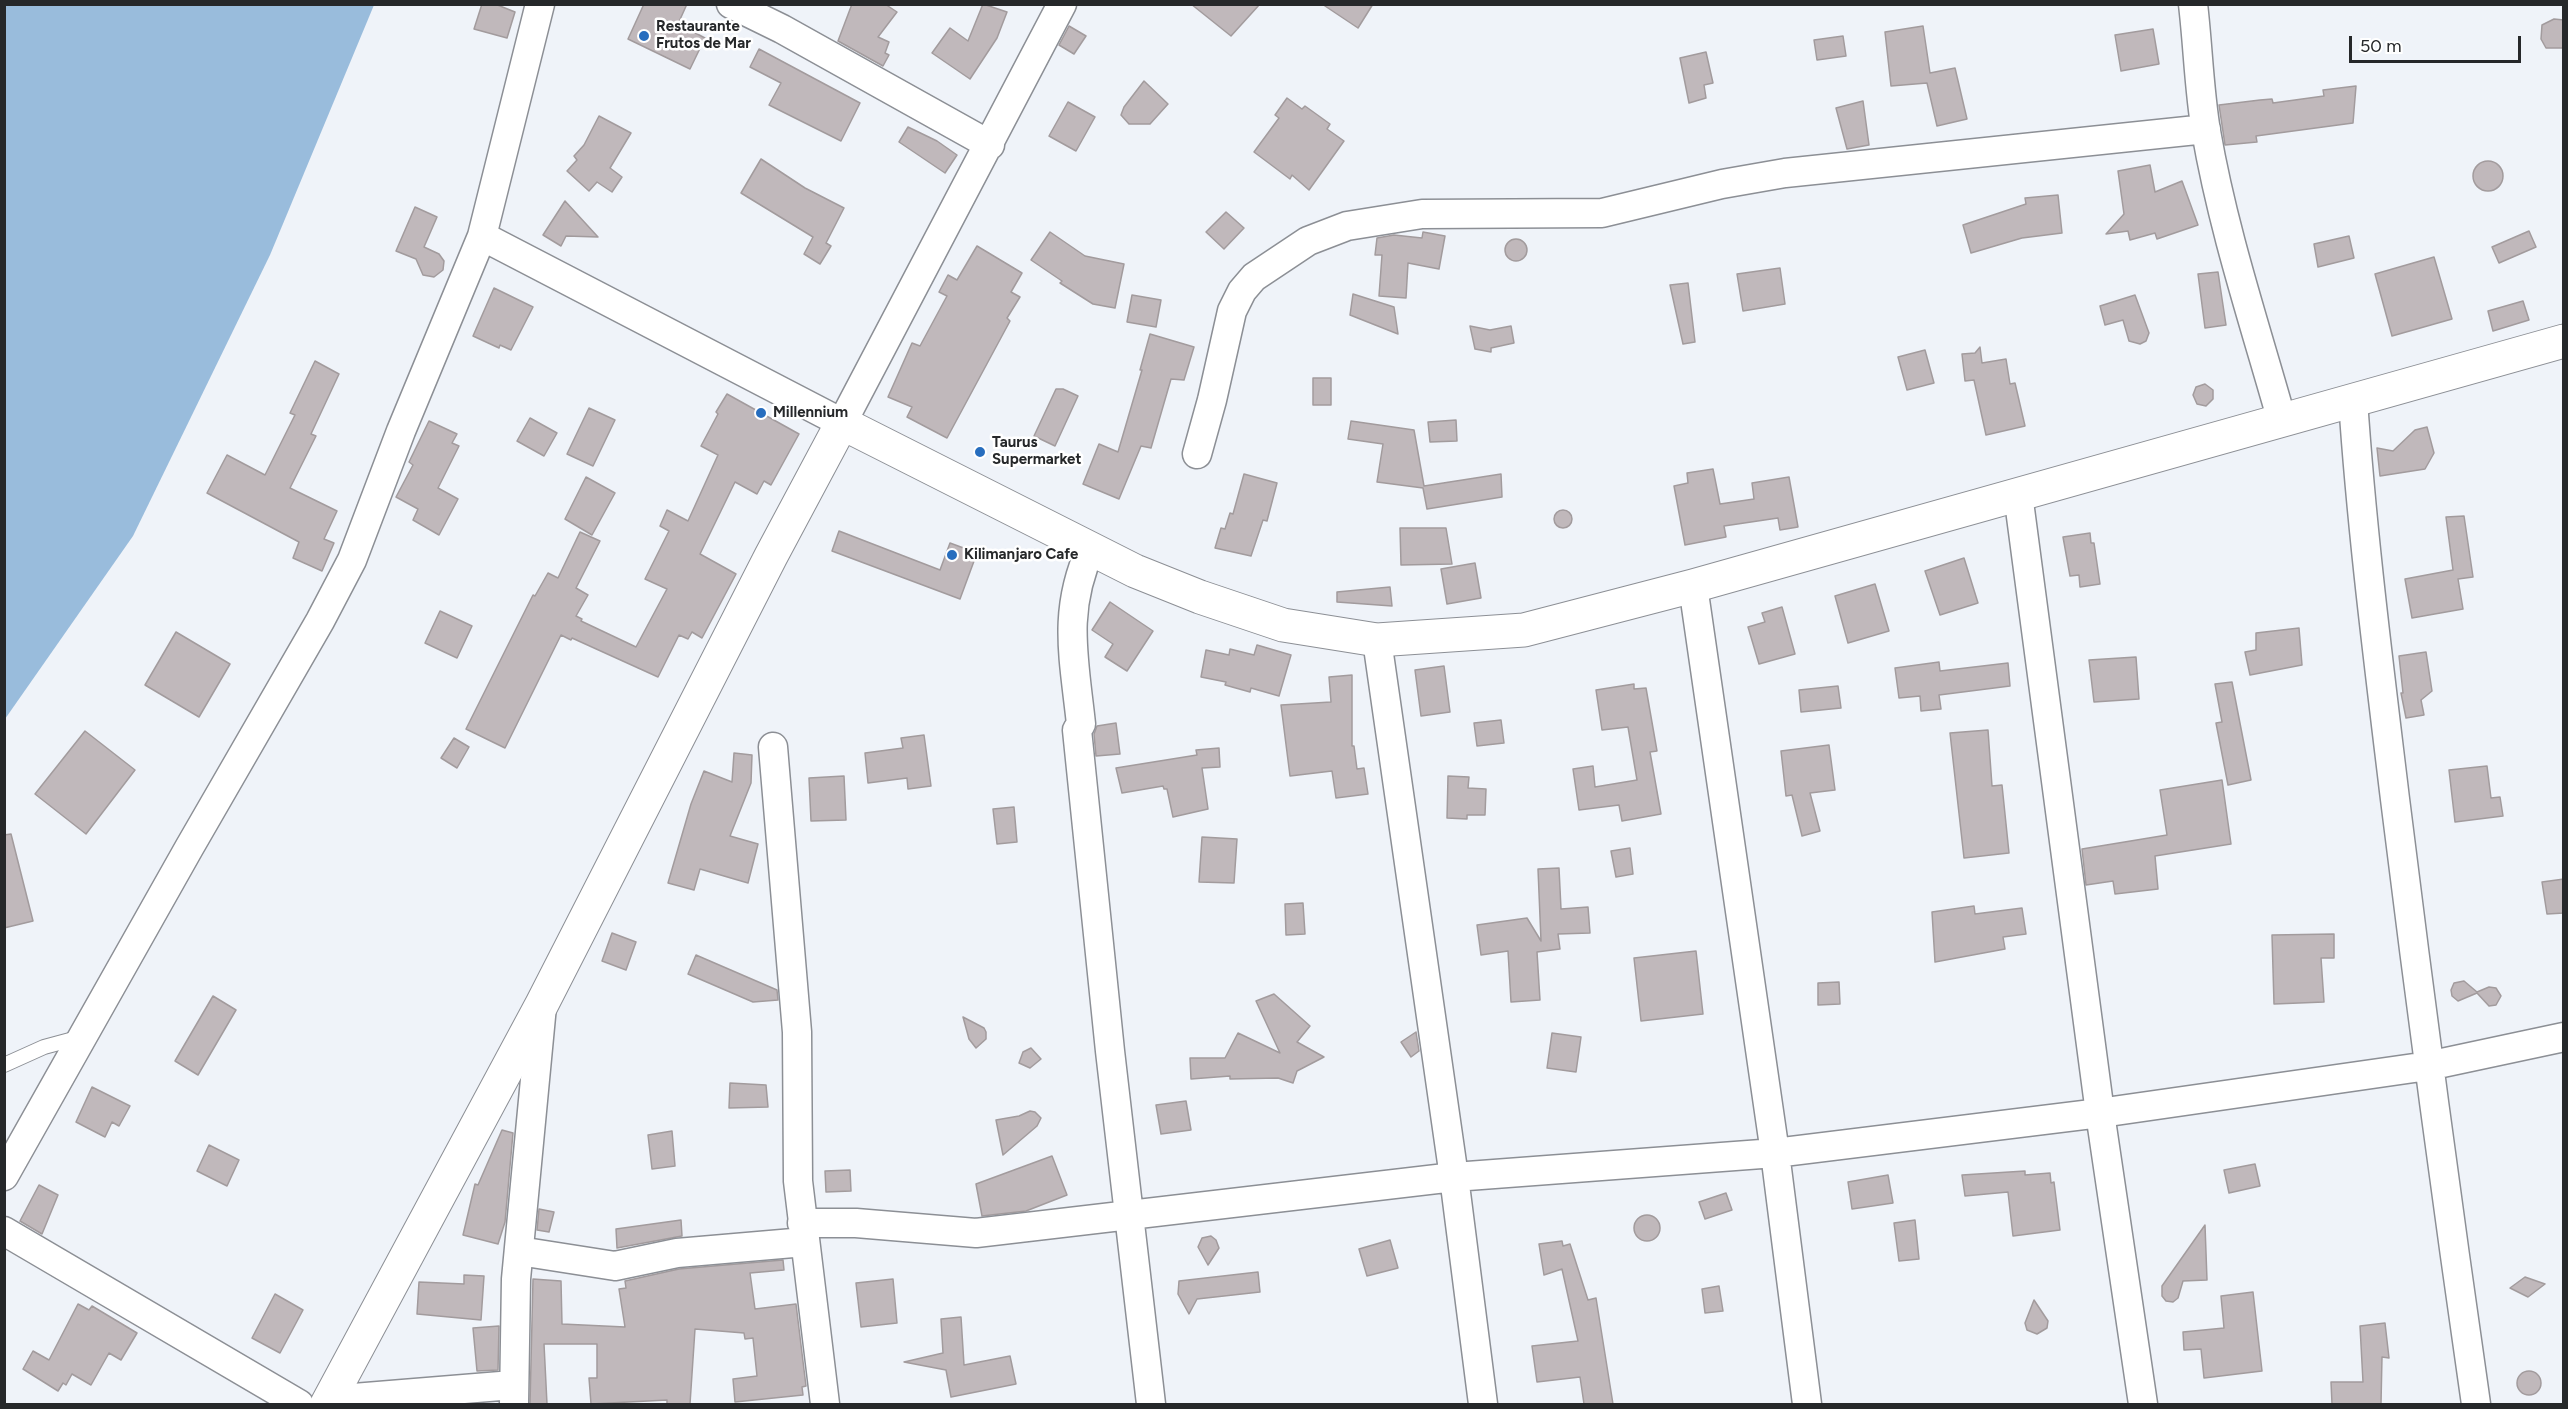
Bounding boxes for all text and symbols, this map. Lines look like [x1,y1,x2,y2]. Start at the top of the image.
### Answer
place label: Restaurante Frutos de Mar [656,18,751,53]
scale bar [2352,24,2524,62]
marker: Restaurante Frutos de Mar [637,29,651,43]
text: 50 m [2360,35,2402,57]
place label: Millennium [773,404,848,422]
marker: Millennium [754,406,768,420]
place label: Taurus Supermarket [992,434,1081,469]
marker: Taurus Supermarket [973,445,987,459]
place label: Kilimanjaro Cafe [964,546,1078,564]
marker: Kilimanjaro Cafe [945,548,959,562]

